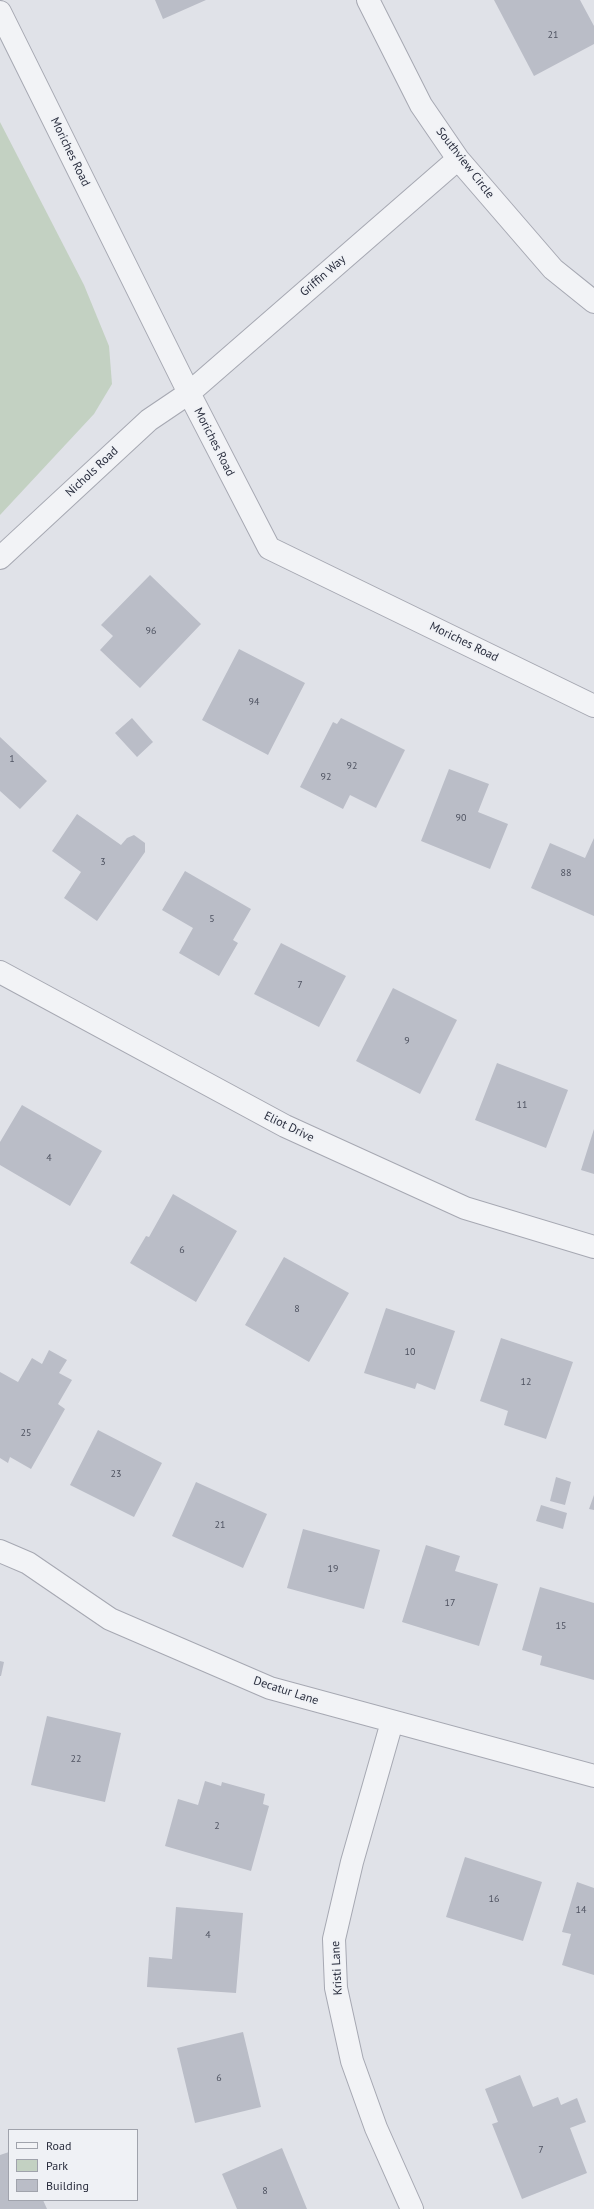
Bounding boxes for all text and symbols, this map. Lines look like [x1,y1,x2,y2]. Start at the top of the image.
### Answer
house number: 21 [548,29,558,41]
street label: Moriches Road [47,115,93,189]
street label: Southview Circle [433,125,497,201]
street label: Griffin Way [297,252,349,300]
street label: Moriches Road [191,405,237,479]
street label: Nichols Road [63,444,121,500]
street label: Moriches Road [427,619,501,665]
house number: 96 [146,625,156,637]
house number: 94 [249,696,259,708]
house number: 1 [9,753,15,765]
house number: 92 [347,760,357,772]
house number: 92 [321,771,331,783]
house number: 90 [456,812,466,824]
house number: 3 [100,856,106,868]
house number: 88 [561,867,571,879]
house number: 5 [209,913,215,925]
house number: 7 [297,979,303,991]
house number: 9 [404,1035,410,1047]
house number: 11 [517,1099,527,1111]
street label: Eliot Drive [262,1109,316,1145]
house number: 4 [46,1152,52,1164]
house number: 6 [179,1244,185,1256]
house number: 8 [294,1303,300,1315]
house number: 10 [405,1346,415,1358]
house number: 12 [521,1376,531,1388]
house number: 25 [21,1427,31,1439]
house number: 23 [111,1468,121,1480]
house number: 21 [215,1519,225,1531]
house number: 19 [328,1563,338,1575]
house number: 17 [445,1597,455,1609]
house number: 15 [556,1620,566,1632]
street label: Decatur Lane [252,1674,320,1708]
house number: 22 [71,1753,81,1765]
house number: 2 [214,1820,220,1832]
house number: 16 [489,1893,499,1905]
house number: 14 [576,1904,586,1916]
house number: 4 [205,1929,211,1941]
street label: Kristi Lane [328,1940,346,1996]
house number: 6 [216,2072,222,2084]
legend [8,2129,138,2201]
text: Road [46,2138,71,2153]
house number: 7 [538,2144,544,2156]
text: Park [46,2158,68,2173]
text: Building [46,2178,89,2193]
house number: 8 [262,2185,268,2197]

